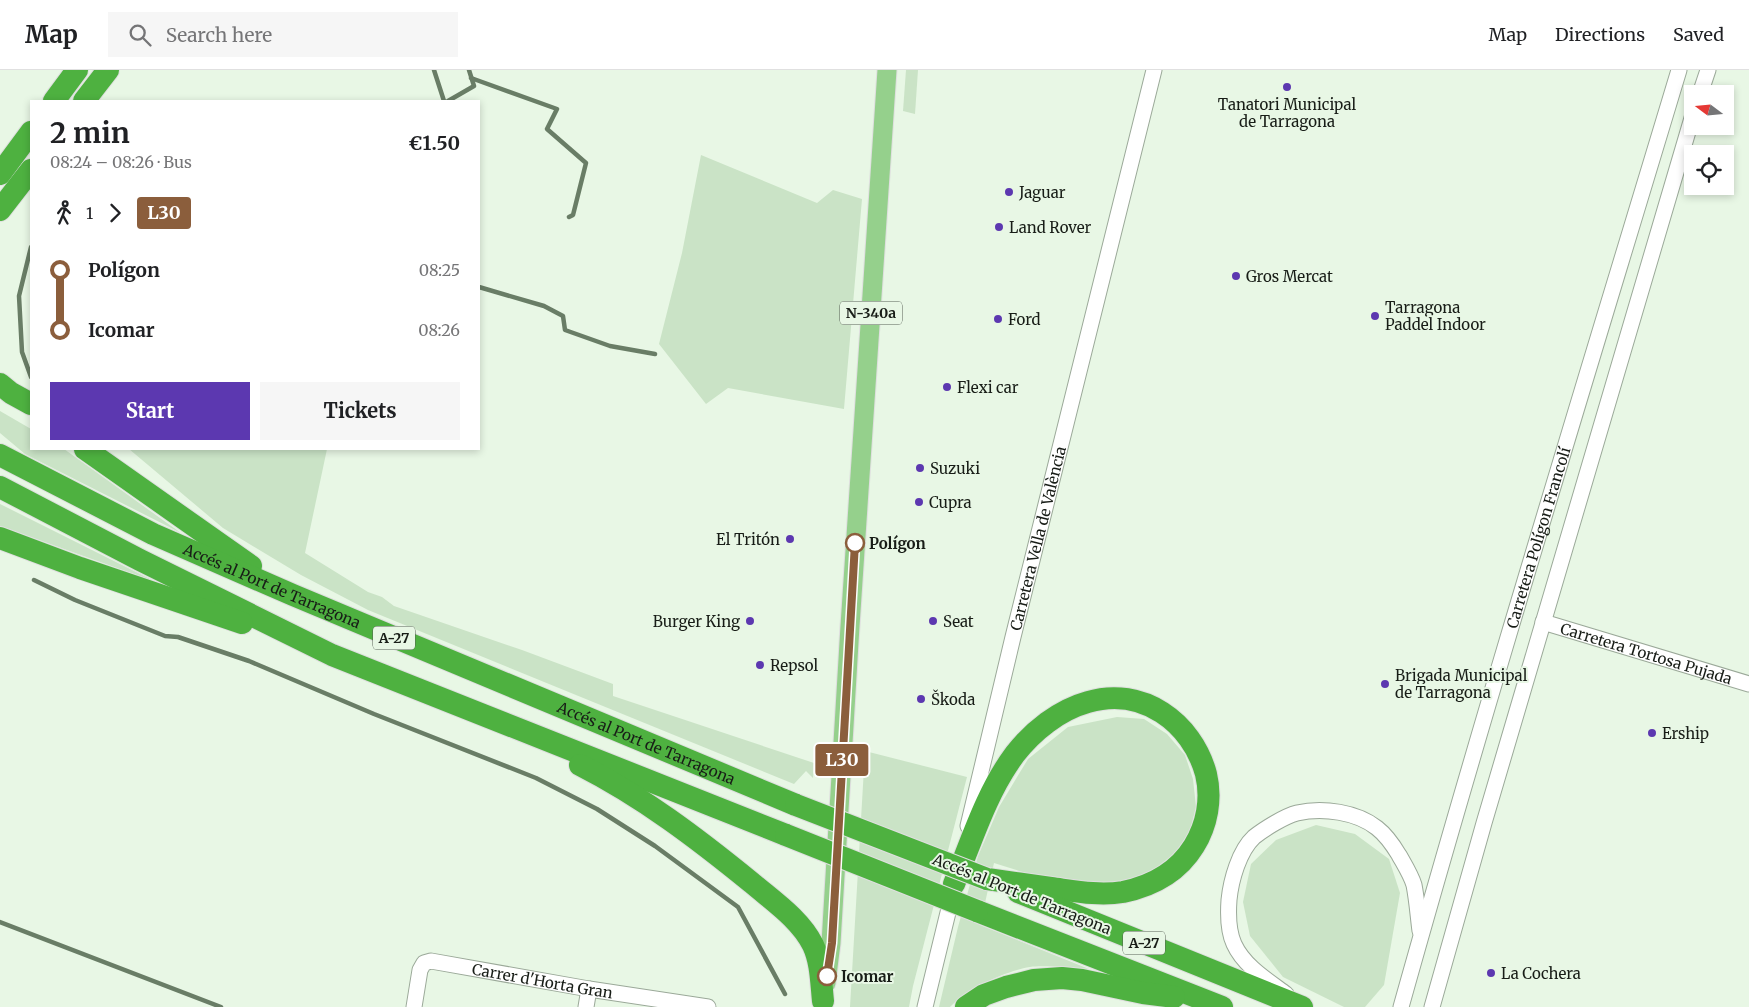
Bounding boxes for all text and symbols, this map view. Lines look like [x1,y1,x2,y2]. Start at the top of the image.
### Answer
search box [108,12,458,57]
text: Map [25,19,78,50]
icon: search [126,21,154,49]
text: Search here [166,23,272,47]
text: Map [1489,23,1527,46]
text: Directions [1555,23,1645,46]
text: Saved [1673,23,1724,46]
marker: Tanatori Municipal de Tarragona [1281,81,1293,93]
north arrow [1684,85,1734,135]
map controls [1684,85,1734,195]
place label: Tanatori Municipal de Tarragona [1218,95,1357,131]
text: 2 min [50,115,130,151]
text: €1.50 [408,131,460,155]
button: locate [1684,145,1734,195]
text: 08:24 – 08:26 · Bus [50,152,192,172]
place label: Jaguar [1018,183,1066,202]
marker: Jaguar [1003,186,1015,198]
icon: walk [50,199,78,227]
icon: forward [101,199,129,227]
text: L30 [147,201,181,224]
text: 1 [86,203,93,223]
place label: Land Rover [1009,218,1092,237]
marker: Land Rover [993,221,1005,233]
text: Polígon [88,258,160,282]
text: 08:25 [419,260,460,280]
place label: Gros Mercat [1246,267,1333,286]
marker: Gros Mercat [1230,270,1242,282]
place label: Tarragona Paddel Indoor [1385,298,1486,334]
road number: N-340a [840,302,902,324]
place label: Ford [1008,310,1041,329]
marker: Tarragona Paddel Indoor [1369,310,1381,322]
marker: Ford [992,313,1004,325]
text: Icomar [88,318,155,342]
text: 08:26 [418,320,460,340]
place label: Flexi car [957,378,1019,397]
marker: Flexi car [941,381,953,393]
button: Start [50,382,250,440]
button: Tickets [260,382,460,440]
street label: Carretera Vella de València [1005,444,1070,632]
street label: Carretera Polígon Francolí [1502,444,1574,630]
place label: Suzuki [930,459,980,478]
marker: Suzuki [914,462,926,474]
place label: Cupra [929,493,972,512]
marker: Cupra [913,496,925,508]
place label: El Tritón [716,530,780,549]
marker: El Tritón [784,533,796,545]
marker: Polígon [845,533,865,553]
place label: Polígon [869,534,926,553]
street label: Accés al Port de Tarragona [180,539,364,632]
place label: Burger King [653,612,740,631]
place label: Seat [943,612,974,631]
marker: Burger King [744,615,756,627]
marker: Seat [927,615,939,627]
street label: Carretera Tortosa Pujada [1558,618,1735,688]
road number: A-27 [373,626,415,650]
place label: Repsol [770,656,818,675]
marker: Repsol [754,659,766,671]
place label: Brigada Municipal de Tarragona [1395,666,1528,702]
marker: Brigada Municipal de Tarragona [1379,678,1391,690]
place label: Škoda [931,689,975,709]
marker: Škoda [915,693,927,705]
street label: Accés al Port de Tarragona [554,697,738,788]
place label: Ership [1662,724,1709,743]
marker: Ership [1646,727,1658,739]
line badge: L30 [813,744,871,776]
text: L30 [825,748,859,771]
street label: Accés al Port de Tarragona [929,849,1114,939]
road number: A-27 [1123,931,1165,954]
street label: Carrer d'Horta Gran [471,959,614,1002]
place label: La Cochera [1501,964,1581,983]
marker: Icomar [817,966,837,986]
place label: Icomar [841,967,894,986]
marker: La Cochera [1485,967,1497,979]

